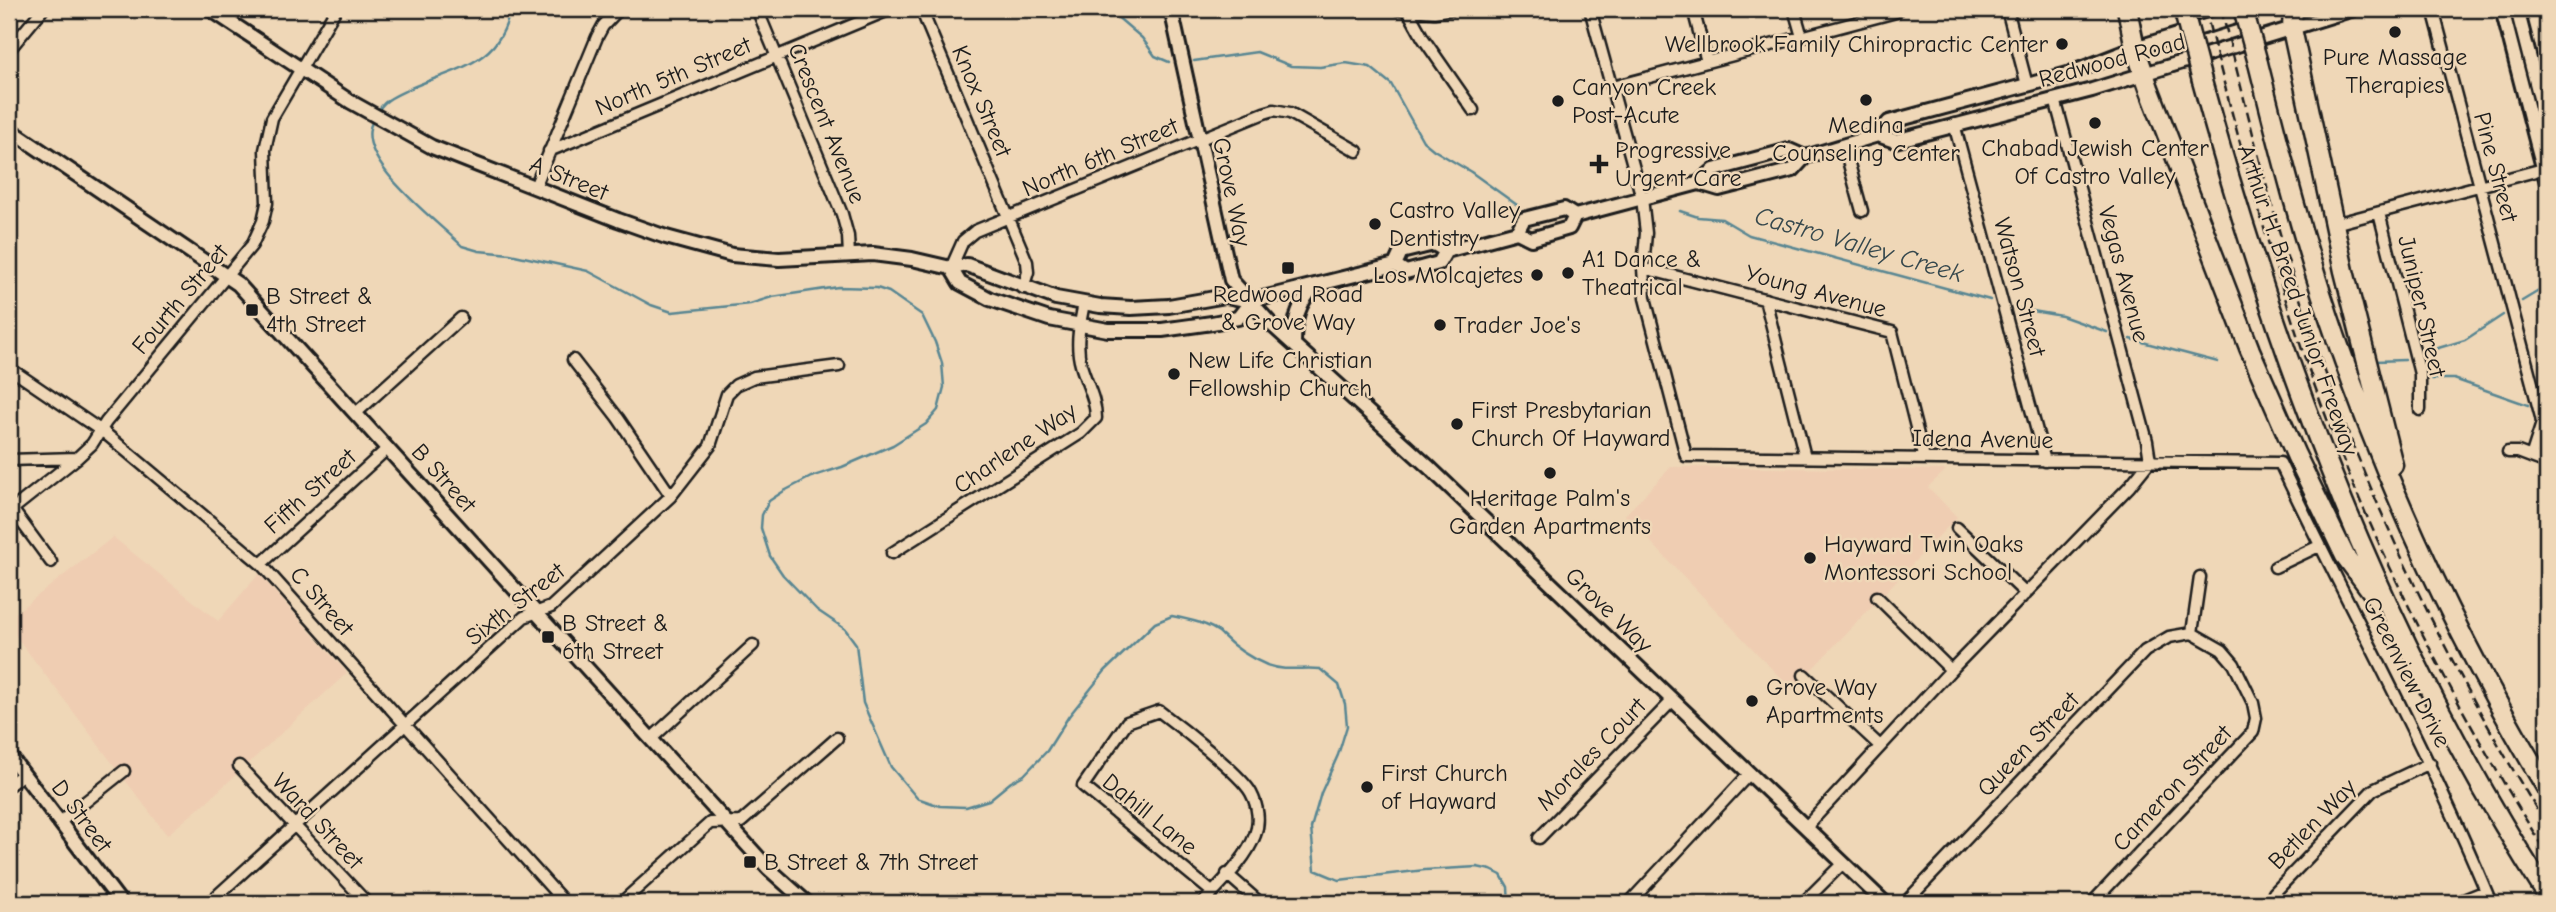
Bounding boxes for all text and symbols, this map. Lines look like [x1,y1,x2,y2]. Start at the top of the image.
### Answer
marker: Pure Massage Therapies [2387,24,2403,40]
street label: Redwood Road [2036,27,2188,93]
street label: North 5th Street [591,30,756,121]
place label: Wellbrook Family Chiropractic Center [1665,30,2048,58]
marker: Wellbrook Family Chiropractic Center [2054,36,2070,52]
street label: Crescent Avenue [782,39,872,207]
street label: Knox Street [946,41,1018,162]
place label: Pure Massage Therapies [2323,43,2467,99]
place label: Canyon Creek Post-Acute [1572,73,1717,129]
marker: Medina Counseling Center [1858,92,1874,108]
marker: Canyon Creek Post-Acute [1550,93,1566,109]
street label: Pine Street [2468,109,2524,226]
street label: North 6th Street [1018,111,1183,202]
place label: Medina Counseling Center [1772,111,1960,167]
marker: Chabad Jewish Center Of Castro Valley [2087,115,2103,131]
place label: Chabad Jewish Center Of Castro Valley [1981,134,2209,190]
street label: Grove Way [1207,135,1257,249]
place label: Progressive Urgent Care [1615,136,1742,192]
street label: Arthur H. Breed Junior Freeway [2232,141,2365,459]
street label: A Street [526,150,613,207]
marker: Progressive Urgent Care [1589,154,1609,174]
place label: Castro Valley Dentistry [1389,196,1520,252]
water label: Castro Valley Creek [1751,201,1967,289]
street label: Vegas Avenue [2092,203,2156,345]
street label: Watson Street [1988,215,2052,360]
marker: Castro Valley Dentistry [1367,216,1383,232]
street label: Juniper Street [2392,233,2452,381]
street label: Fourth Street [126,237,235,360]
place label: A1 Dance & Theatrical [1582,245,1701,301]
street label: Young Avenue [1742,259,1890,323]
marker: Redwood Road & Grove Way [1280,260,1296,276]
place label: Los Molcajetes [1373,261,1523,289]
marker: A1 Dance & Theatrical [1560,265,1576,281]
marker: Los Molcajetes [1529,267,1545,283]
place label: Redwood Road & Grove Way [1213,280,1363,336]
place label: B Street & 4th Street [266,282,372,338]
marker: B Street & 4th Street [244,302,260,318]
place label: Trader Joe's [1454,311,1581,339]
marker: Trader Joe's [1432,317,1448,333]
place label: New Life Christian Fellowship Church [1188,346,1372,402]
marker: New Life Christian Fellowship Church [1166,366,1182,382]
street label: Charlene Way [948,396,1082,499]
place label: First Presbytarian Church Of Hayward [1471,396,1671,452]
marker: First Presbytarian Church Of Hayward [1449,416,1465,432]
street label: Idena Avenue [1912,424,2054,454]
street label: B Street [406,438,483,519]
street label: Fifth Street [258,442,363,539]
marker: Heritage Palm's Garden Apartments [1542,465,1558,481]
place label: Heritage Palm's Garden Apartments [1449,484,1651,540]
place label: Hayward Twin Oaks Montessori School [1824,530,2023,586]
marker: Hayward Twin Oaks Montessori School [1802,550,1818,566]
street label: Sixth Street [460,556,571,651]
street label: C Street [284,561,360,642]
street label: Grove Way [1559,562,1659,659]
street label: Greenview Drive [2357,592,2457,752]
place label: B Street & 6th Street [562,609,668,665]
marker: B Street & 6th Street [540,629,556,645]
place label: Grove Way Apartments [1766,673,1883,729]
street label: Queen Street [1971,685,2086,802]
street label: Morales Court [1530,691,1652,816]
marker: Grove Way Apartments [1744,693,1760,709]
street label: Cameron Street [2106,718,2238,857]
place label: First Church of Hayward [1381,759,1508,815]
street label: Ward Street [266,767,370,876]
street label: Dahill Lane [1097,767,1203,861]
street label: Betlen Way [2262,773,2362,875]
street label: D Street [46,774,119,859]
marker: First Church of Hayward [1359,779,1375,795]
place label: B Street & 7th Street [764,848,979,876]
marker: B Street & 7th Street [742,854,758,870]

